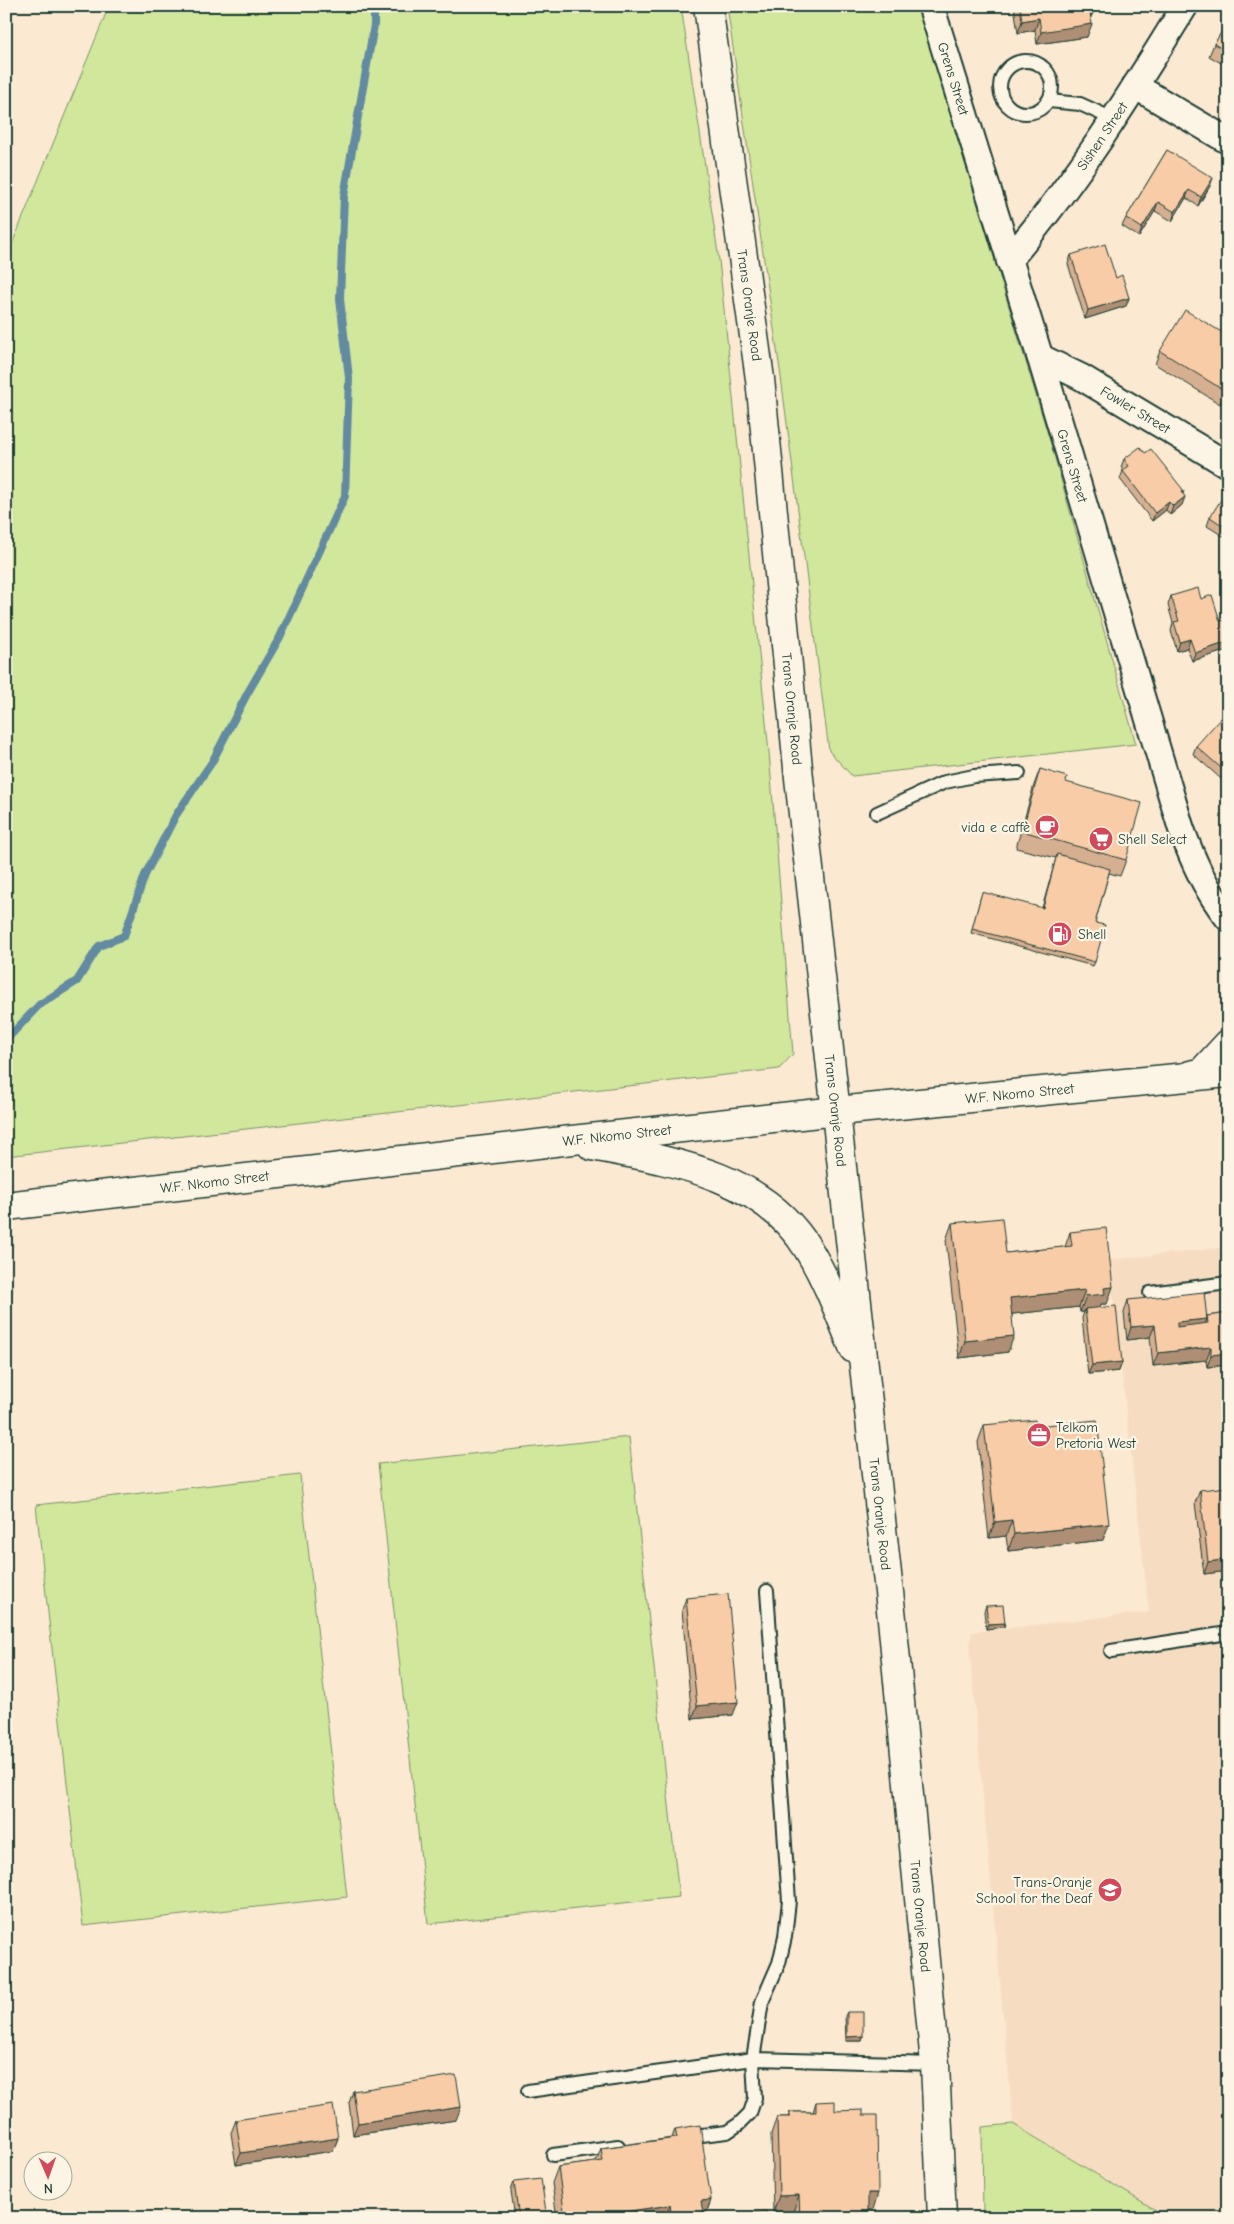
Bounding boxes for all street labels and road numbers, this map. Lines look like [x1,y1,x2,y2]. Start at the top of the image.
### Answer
street label: Grens Street [934,40,973,118]
street label: Sishen Street [1073,98,1132,174]
street label: Trans Oranje Road [734,248,766,362]
street label: Fowler Street [1097,382,1174,437]
street label: Grens Street [1054,427,1092,505]
street label: Trans Oranje Road [778,652,806,766]
street label: Trans Oranje Road [821,1054,850,1167]
street label: W.F. Nkomo Street [964,1079,1076,1107]
street label: W.F. Nkomo Street [562,1121,673,1149]
street label: W.F. Nkomo Street [159,1167,271,1196]
street label: Trans Oranje Road [866,1457,895,1571]
street label: Trans Oranje Road [907,1859,935,1973]

